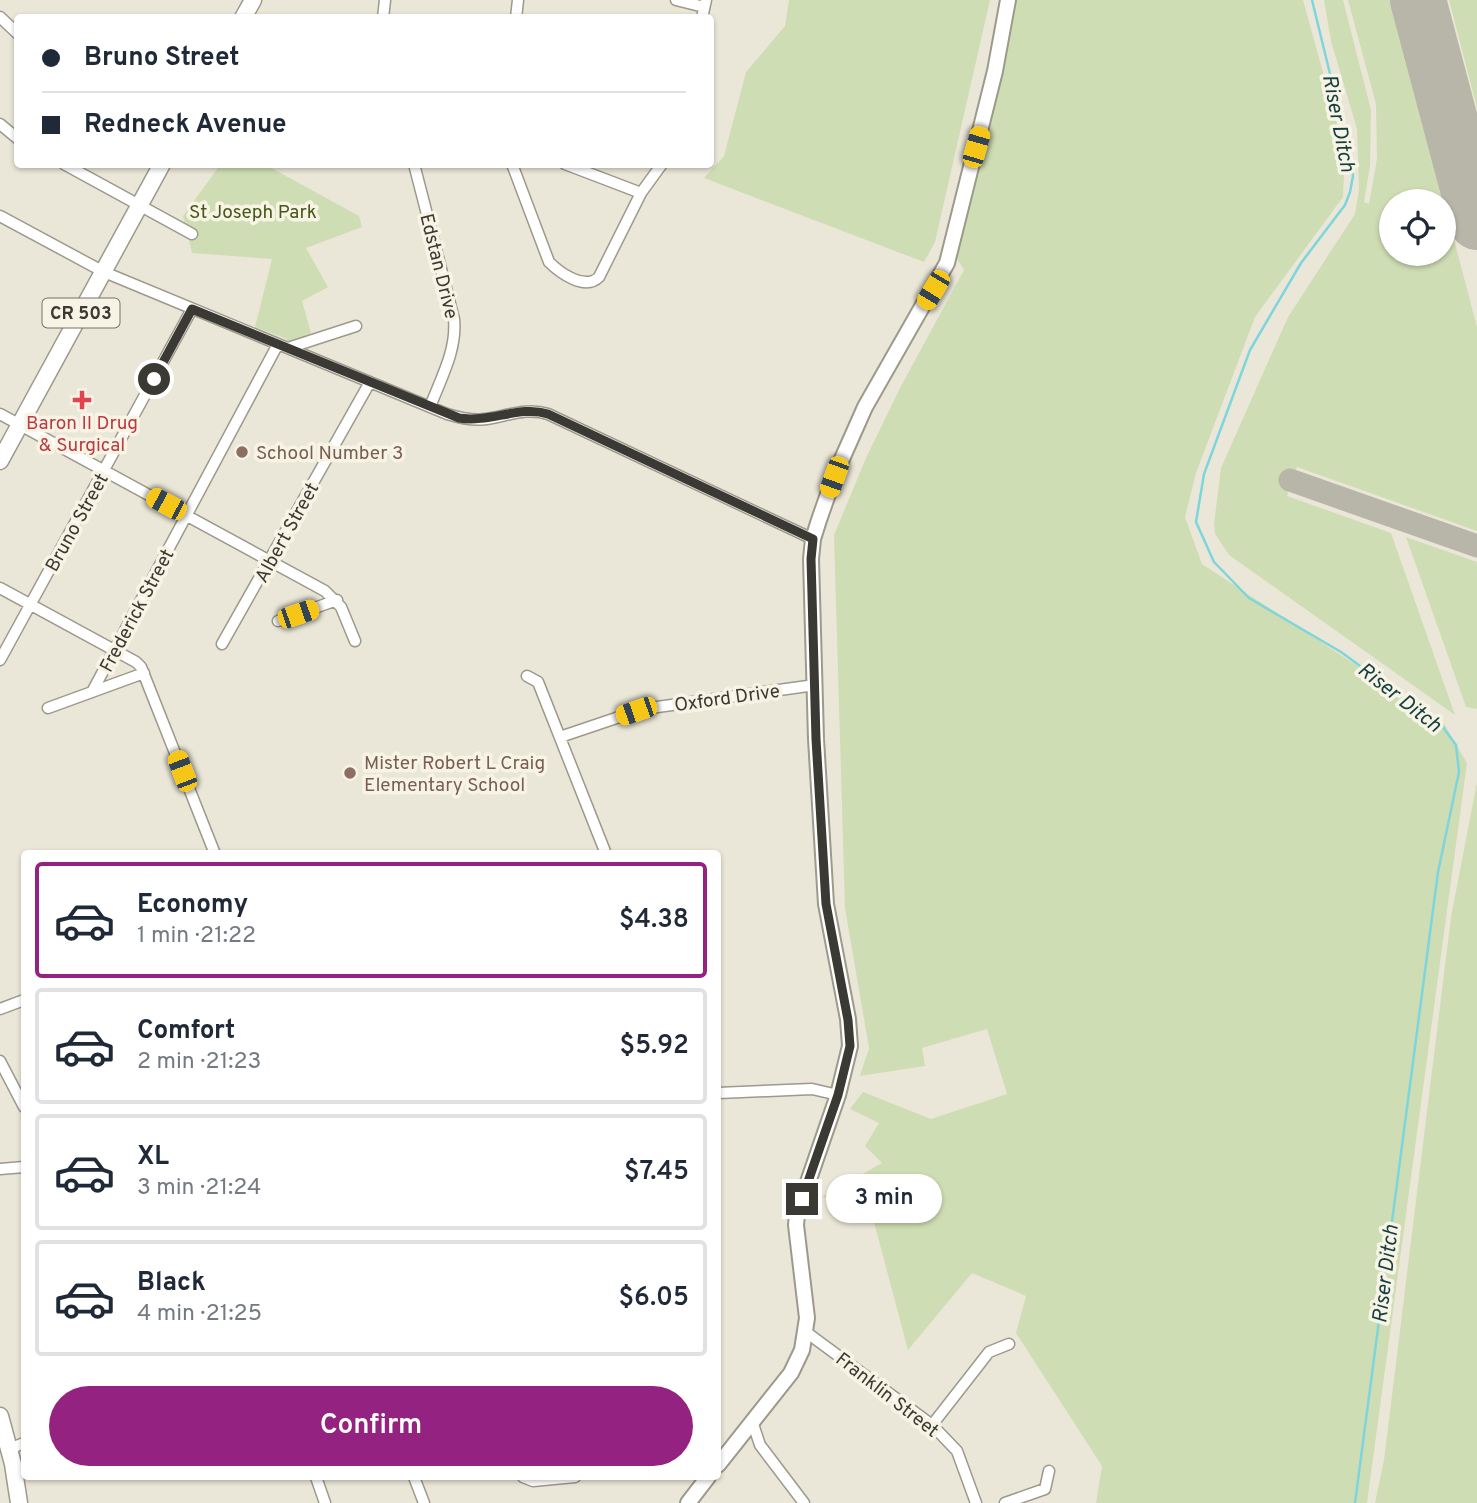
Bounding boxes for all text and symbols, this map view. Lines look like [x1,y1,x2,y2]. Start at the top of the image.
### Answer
text: Bruno Street [84,42,239,75]
water label: Riser Ditch [1315,72,1360,175]
text: Redneck Avenue [84,109,287,142]
car [961,124,992,170]
map controls [1379,189,1456,266]
button: locate [1379,189,1456,266]
park label: St Joseph Park [189,201,317,225]
street label: Edstan Drive [413,211,463,322]
car [914,267,953,313]
road number: CR 503 [42,298,119,328]
route start [138,363,170,395]
marker: Baron II Drug & Surgical [74,392,90,408]
place label: Baron II Drug & Surgical [26,412,138,458]
place label: School Number 3 [256,442,404,466]
marker: School Number 3 [234,444,250,460]
car [817,454,852,500]
street label: Bruno Street [41,470,115,576]
street label: Albert Street [250,479,325,587]
car [143,485,190,523]
street label: Frederick Street [95,545,180,677]
car [275,597,322,631]
water label: Riser Ditch [1352,657,1447,740]
street label: Oxford Drive [673,680,782,718]
car [613,694,660,728]
car [165,748,200,794]
place label: Mister Robert L Craig Elementary School [364,752,545,798]
marker: Mister Robert L Craig Elementary School [342,765,358,781]
icon: car [53,889,116,952]
text: Economy [137,889,248,922]
text: $4.38 [619,904,689,937]
text: 1 min · 21:22 [137,922,256,951]
icon: car [53,1015,116,1078]
text: Comfort [137,1015,235,1048]
text: $5.92 [620,1030,689,1063]
text: 2 min · 21:23 [137,1048,261,1077]
icon: car [53,1141,116,1204]
text: XL [137,1141,169,1174]
text: $7.45 [624,1156,689,1189]
text: 3 min · 21:24 [137,1174,261,1203]
callout: 3 min [826,1174,942,1224]
route end [786,1183,818,1215]
text: 3 min [854,1184,914,1213]
water label: Riser Ditch [1367,1223,1406,1325]
icon: car [53,1267,116,1330]
text: Black [137,1267,206,1300]
text: $6.05 [619,1282,689,1315]
text: 4 min · 21:25 [137,1300,262,1329]
street label: Franklin Street [830,1348,943,1443]
button: Confirm [49,1386,693,1466]

